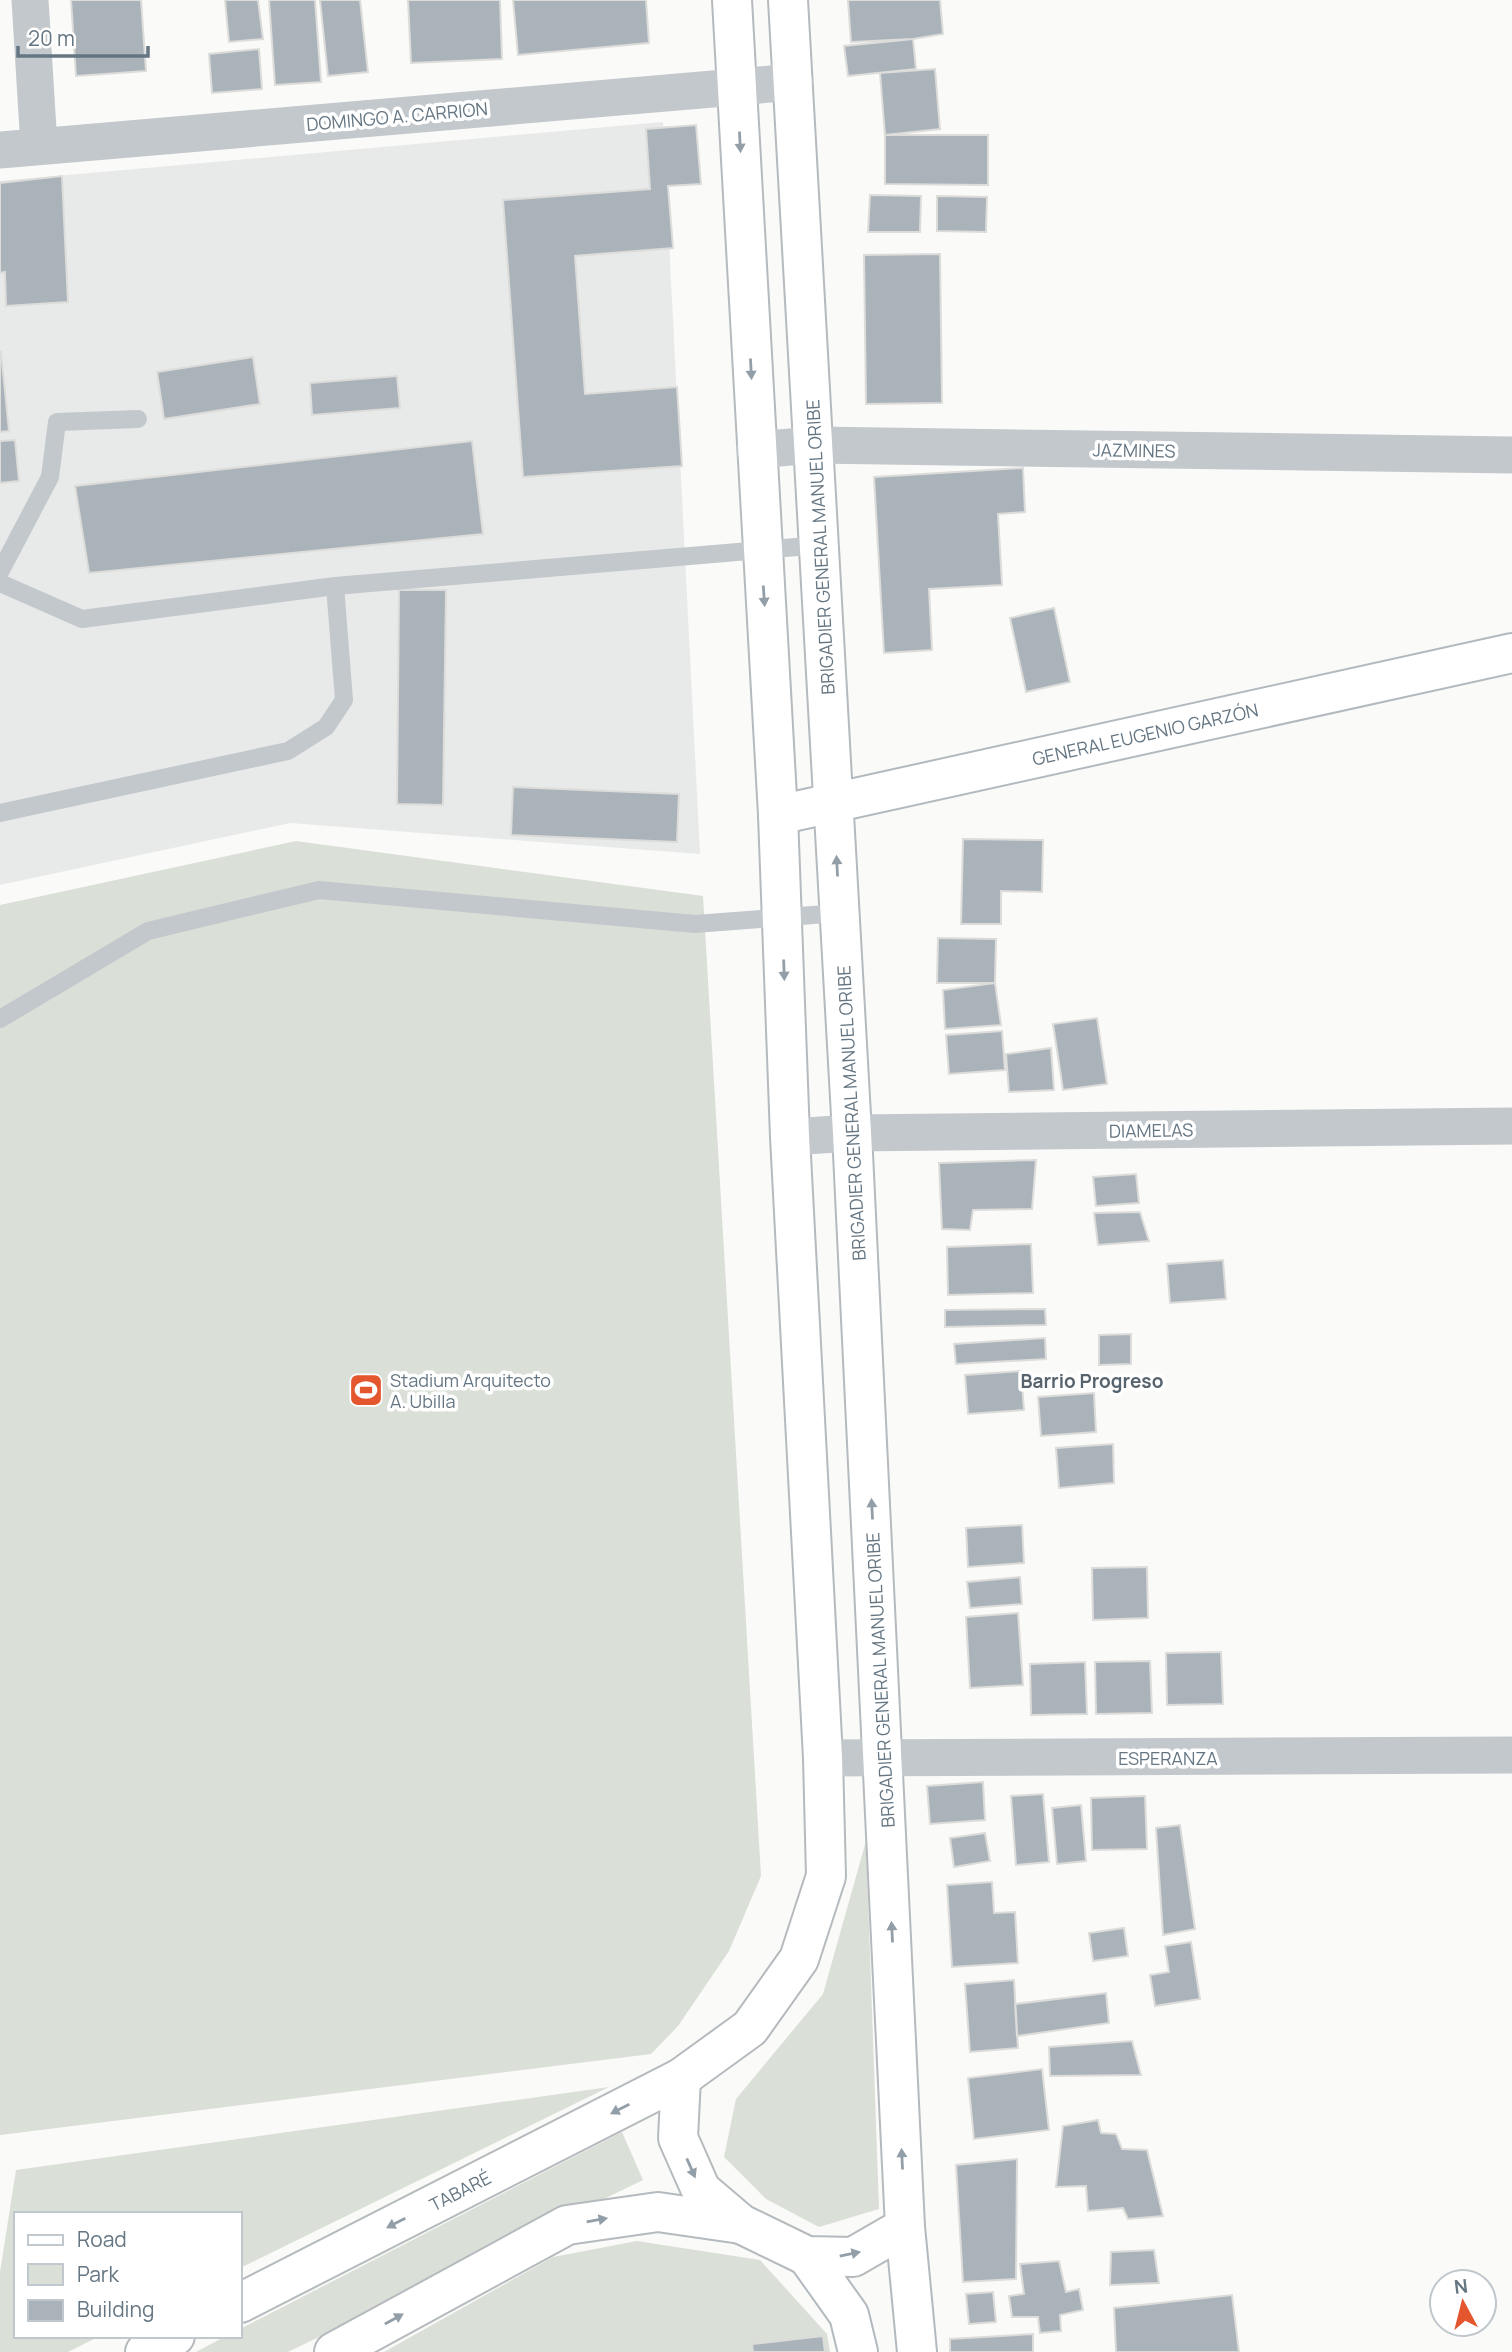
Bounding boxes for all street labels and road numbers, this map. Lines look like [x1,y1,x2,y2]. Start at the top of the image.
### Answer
street label: DOMINGO A. CARRION [305,96,489,136]
street label: BRIGADIER GENERAL MANUEL ORIBE [800,399,840,695]
street label: JAZMINES [1092,437,1176,463]
street label: GENERAL EUGENIO GARZÓN [1030,697,1260,771]
street label: BRIGADIER GENERAL MANUEL ORIBE [831,965,871,1261]
street label: DIAMELAS [1109,1117,1193,1143]
street label: BRIGADIER GENERAL MANUEL ORIBE [860,1532,900,1828]
street label: ESPERANZA [1118,1746,1218,1770]
street label: TABARÉ [425,2165,495,2216]

